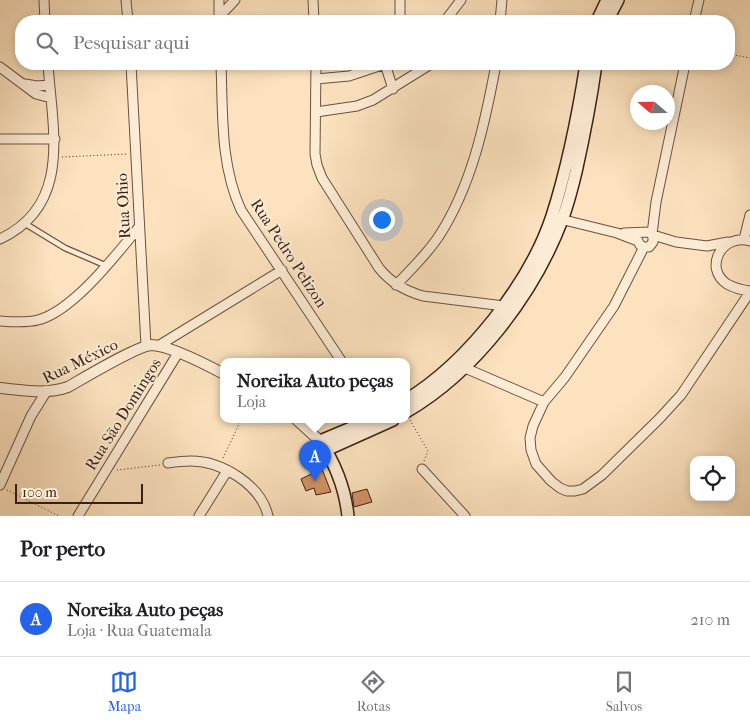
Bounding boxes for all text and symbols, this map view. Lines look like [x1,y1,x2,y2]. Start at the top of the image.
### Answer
search box [15,15,735,70]
icon: search [33,29,61,57]
text: Pesquisar aqui [73,32,190,54]
north arrow [630,85,675,130]
street label: Rua Ohio [112,173,134,239]
street label: Rua Pedro Pelizon [247,195,332,312]
your location [369,207,395,233]
street label: Rua México [39,335,121,387]
street label: Rua São Domingos [81,354,165,474]
popup [220,358,410,423]
text: Noreika Auto peças [237,370,393,392]
text: Loja [237,392,266,411]
pin: A [299,440,331,481]
map controls [690,456,735,501]
button: locate [690,456,735,501]
scale bar [15,481,142,504]
text: 100 m [22,484,57,501]
text: Por perto [20,537,105,561]
text: Noreika Auto peças [67,599,223,621]
text: A [31,610,41,629]
text: 210 m [691,610,730,629]
text: Loja · Rua Guatemala [67,621,212,640]
tab: Mapa [108,668,141,715]
tab: Rotas [357,668,390,715]
tab: Salvos [606,668,642,715]

